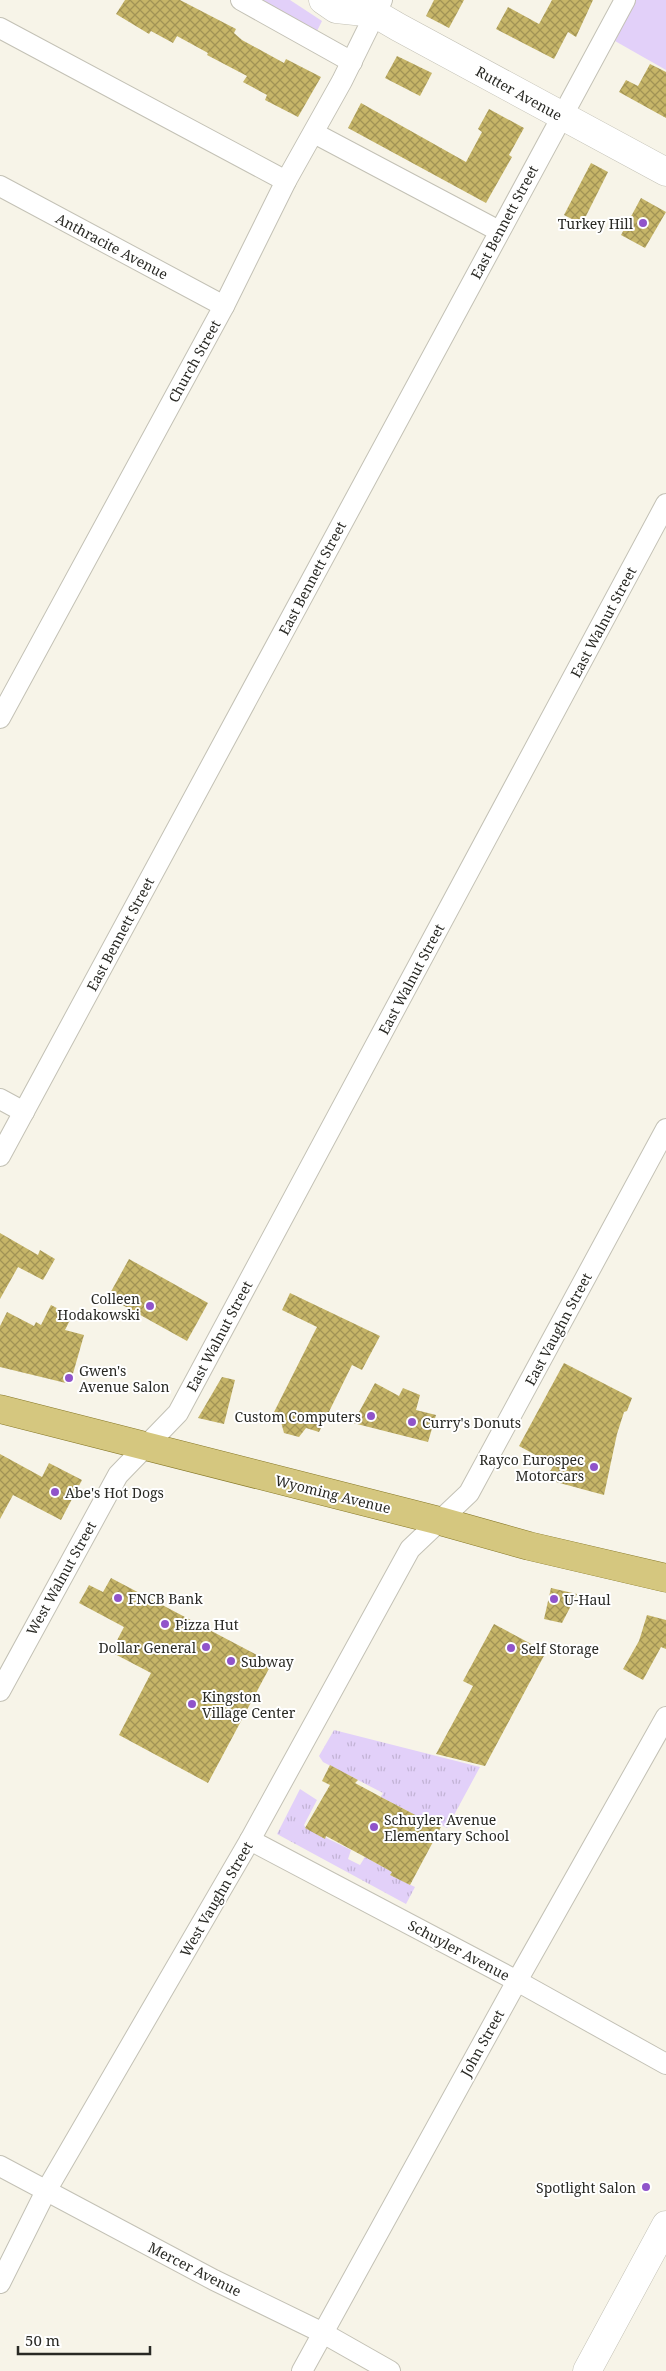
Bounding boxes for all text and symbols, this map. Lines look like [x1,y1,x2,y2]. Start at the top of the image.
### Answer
street label: Rutter Avenue [473,61,565,125]
street label: East Bennett Street [466,162,542,282]
street label: Anthracite Avenue [53,208,171,284]
place label: Turkey Hill [558,214,634,233]
marker: Turkey Hill [637,217,649,229]
street label: Church Street [164,316,225,406]
street label: East Bennett Street [274,518,350,638]
street label: East Walnut Street [566,563,640,681]
street label: East Bennett Street [82,874,158,994]
street label: East Walnut Street [374,920,448,1038]
street label: East Vaughn Street [520,1269,596,1389]
street label: East Walnut Street [182,1277,256,1395]
place label: Colleen Hodakowski [57,1289,141,1324]
marker: Colleen Hodakowski [144,1300,156,1312]
place label: Gwen's Avenue Salon [79,1361,170,1396]
marker: Gwen's Avenue Salon [63,1372,75,1384]
place label: Custom Computers [235,1407,361,1426]
marker: Custom Computers [365,1410,377,1422]
place label: Curry's Donuts [422,1413,521,1432]
marker: Curry's Donuts [406,1416,418,1428]
place label: Rayco Eurospec Motorcars [479,1450,584,1485]
marker: Rayco Eurospec Motorcars [588,1461,600,1473]
street label: Wyoming Avenue [273,1470,393,1518]
place label: Abe's Hot Dogs [65,1483,164,1502]
marker: Abe's Hot Dogs [49,1486,61,1498]
street label: West Walnut Street [22,1518,100,1638]
place label: FNCB Bank [128,1589,203,1608]
place label: U-Haul [564,1590,611,1609]
marker: FNCB Bank [112,1592,124,1604]
marker: U-Haul [548,1593,560,1605]
place label: Pizza Hut [175,1615,239,1634]
marker: Pizza Hut [159,1618,171,1630]
place label: Dollar General [98,1638,197,1657]
place label: Self Storage [521,1639,599,1658]
marker: Dollar General [200,1641,212,1653]
marker: Self Storage [505,1642,517,1654]
place label: Subway [241,1652,294,1671]
marker: Subway [225,1655,237,1667]
place label: Kingston Village Center [202,1687,296,1722]
marker: Kingston Village Center [186,1698,198,1710]
place label: Schuyler Avenue Elementary School [384,1810,510,1845]
marker: Schuyler Avenue Elementary School [368,1821,380,1833]
street label: West Vaughn Street [175,1838,257,1960]
street label: Schuyler Avenue [405,1915,513,1985]
street label: John Street [455,2006,508,2081]
place label: Spotlight Salon [536,2178,636,2197]
marker: Spotlight Salon [640,2181,652,2193]
street label: Mercer Avenue [145,2237,245,2301]
scale bar [18,2324,150,2356]
text: 50 m [25,2330,60,2350]

